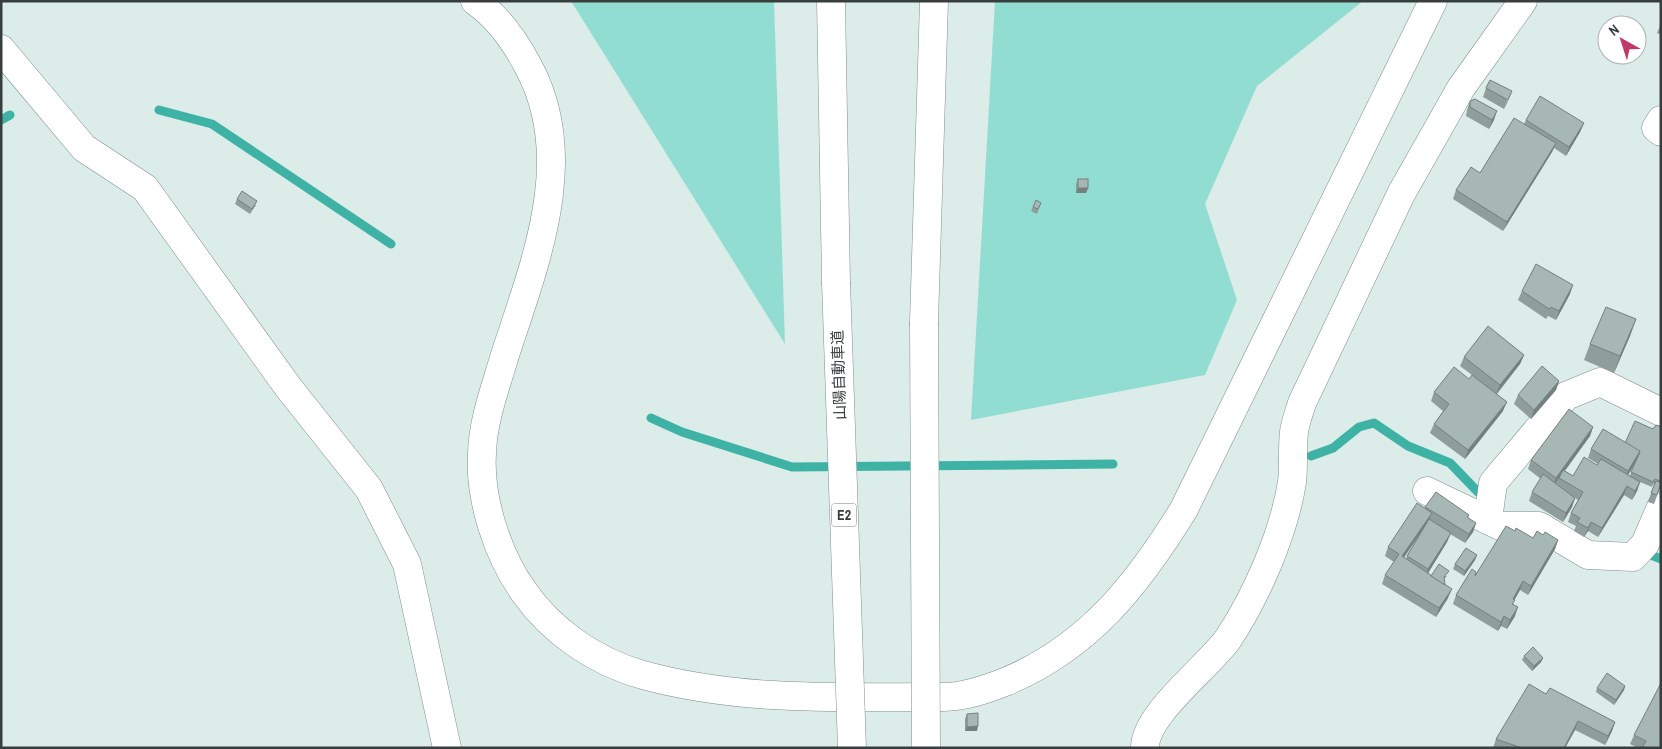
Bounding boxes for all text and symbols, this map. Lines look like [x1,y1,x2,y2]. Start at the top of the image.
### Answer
north arrow [1597,15,1647,65]
text: N [1605,20,1623,40]
street label: 山陽自動車道 [826,330,851,420]
road number: E2 [832,504,856,526]

